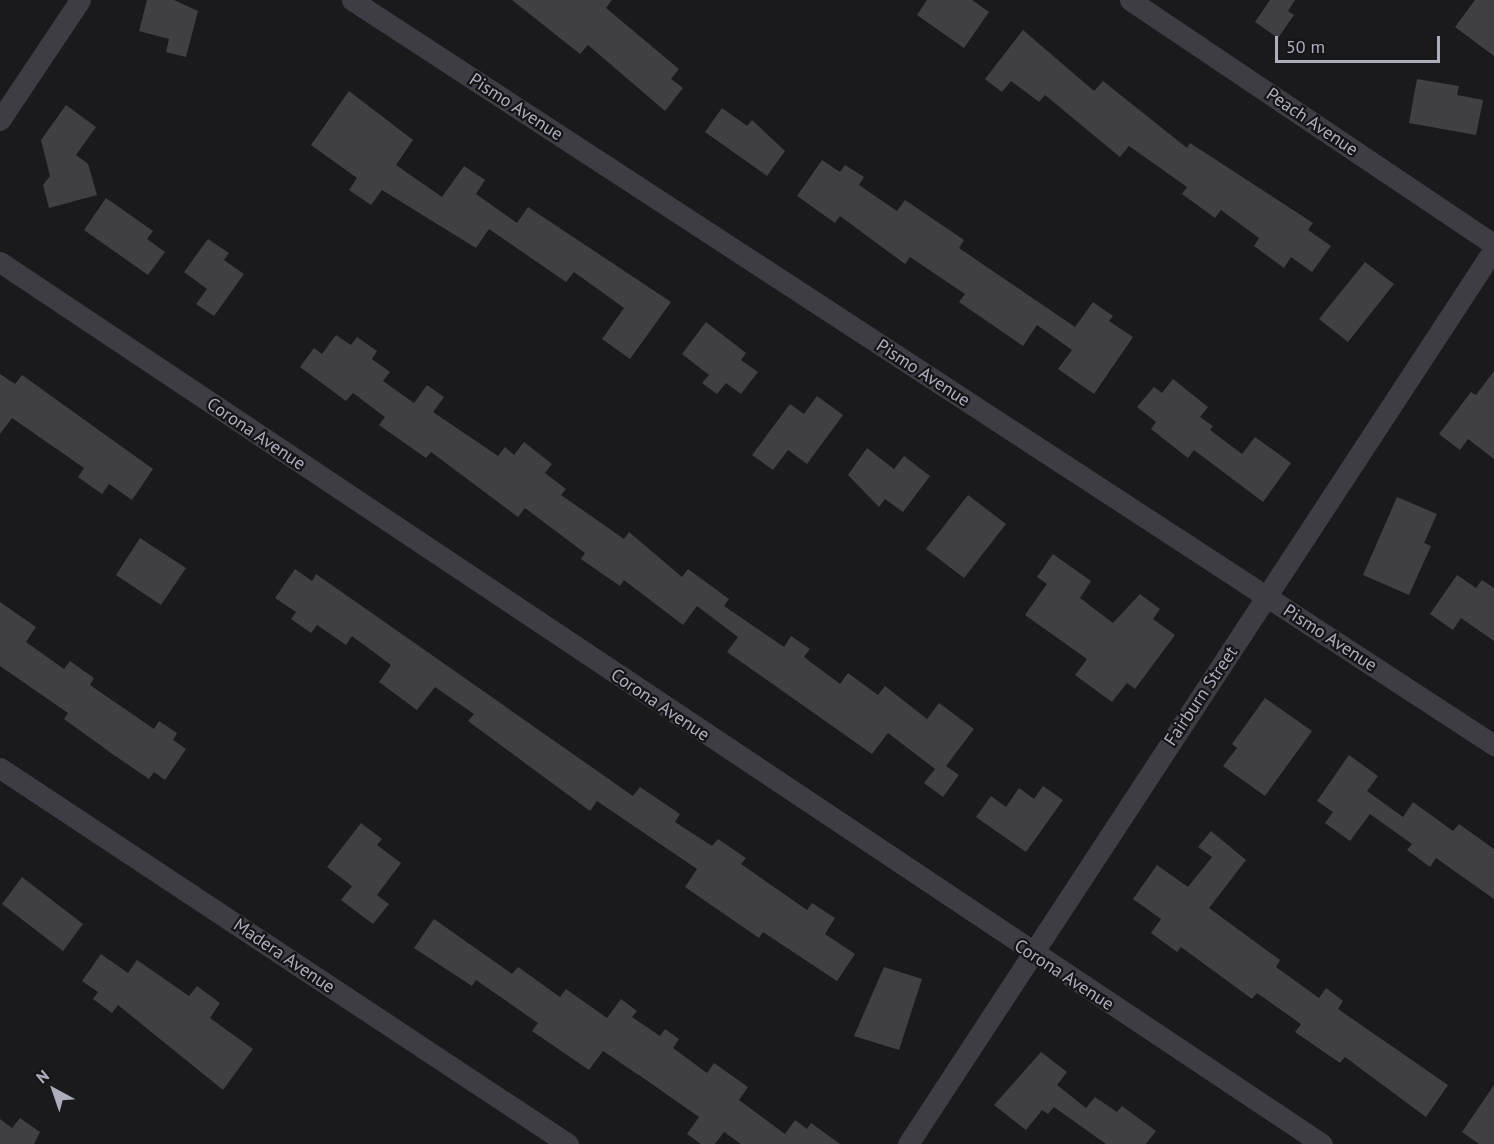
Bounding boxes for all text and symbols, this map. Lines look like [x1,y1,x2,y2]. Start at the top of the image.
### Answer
scale bar [1278,24,1443,62]
text: 50 m [1286,35,1325,58]
street label: Pismo Avenue [465,69,567,145]
street label: Peach Avenue [1262,83,1362,161]
street label: Pismo Avenue [872,335,974,411]
street label: Corona Avenue [202,393,310,475]
street label: Pismo Avenue [1279,600,1381,676]
street label: Fairburn Street [1160,642,1242,750]
street label: Corona Avenue [606,664,714,746]
street label: Madera Avenue [229,914,339,998]
street label: Corona Avenue [1010,935,1118,1015]
north arrow [24,1060,84,1120]
text: N [32,1065,53,1087]

